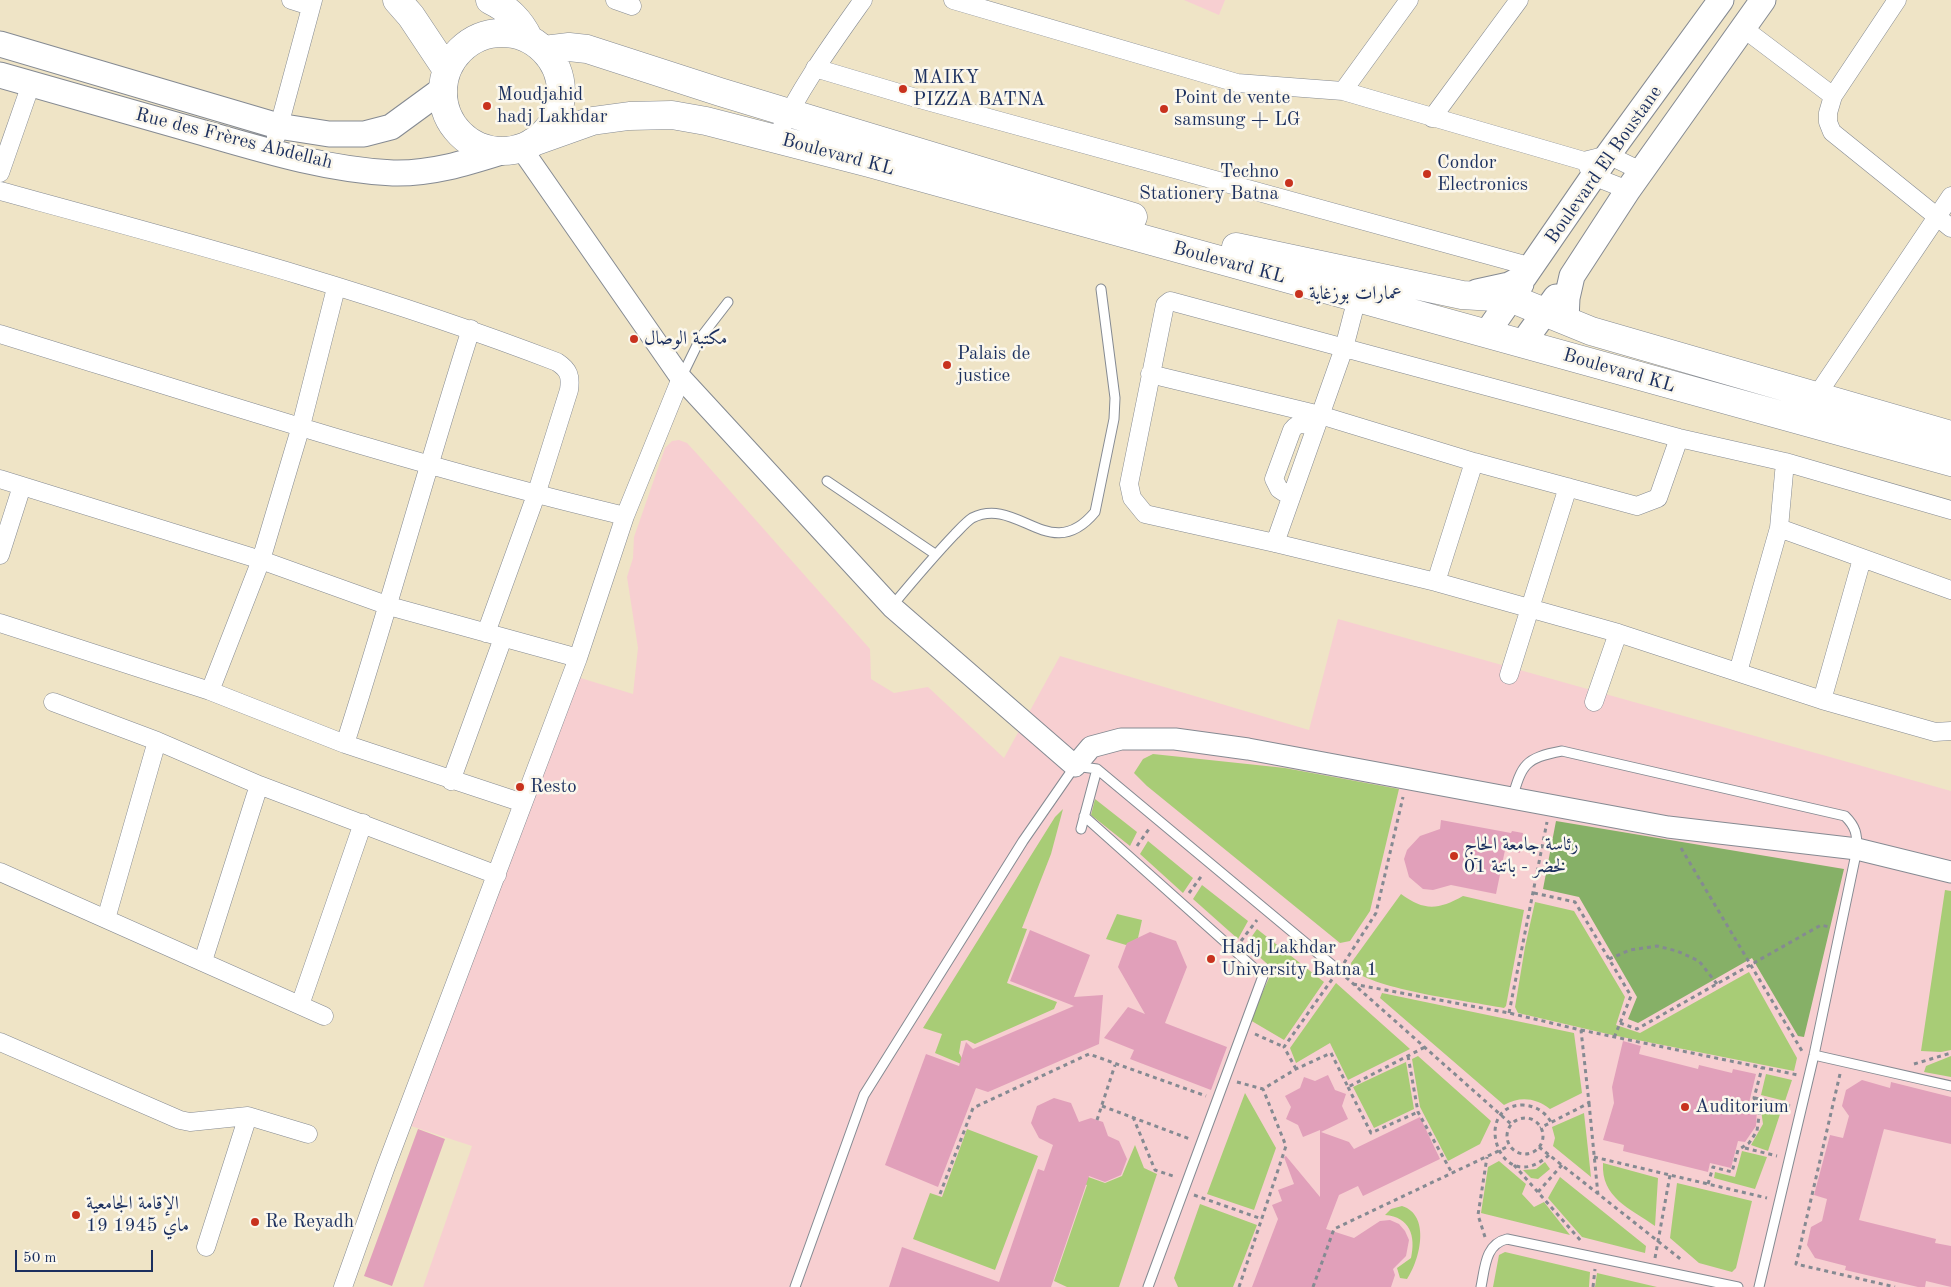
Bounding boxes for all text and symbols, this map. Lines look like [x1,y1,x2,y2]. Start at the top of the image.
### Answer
place label: MAIKY PIZZA BATNA [913,67,1045,111]
street label: Boulevard El Boustane [1541,81,1667,249]
marker: MAIKY PIZZA BATNA [897,83,909,95]
place label: Moudjahid hadj Lakhdar [497,84,607,128]
place label: Point de vente samsung + LG [1174,87,1301,131]
marker: Moudjahid hadj Lakhdar [481,100,493,112]
street label: Rue des Frères Abdellah [133,103,335,175]
marker: Point de vente samsung + LG [1158,103,1170,115]
street label: Boulevard KL [779,129,897,181]
place label: Condor Electronics [1437,152,1528,196]
place label: Techno Stationery Batna [1139,161,1279,205]
marker: Condor Electronics [1421,168,1433,180]
marker: Techno Stationery Batna [1283,177,1295,189]
street label: Boulevard KL [1170,237,1288,289]
place label: عمارات بوزغاية [1309,283,1402,305]
marker: عمارات بوزغاية [1293,288,1305,300]
place label: مكتبة الوصال [644,328,727,350]
marker: مكتبة الوصال [628,333,640,345]
place label: Palais de justice [957,343,1030,387]
street label: Boulevard KL [1560,344,1678,398]
marker: Palais de justice [941,359,953,371]
place label: Resto [530,776,577,798]
marker: Resto [514,781,526,793]
place label: رئاسة جامعة الحاج لخضر - باتنة 01 [1464,834,1579,878]
marker: رئاسة جامعة الحاج لخضر - باتنة 01 [1448,850,1460,862]
place label: Hadj Lakhdar University Batna 1 [1221,937,1377,981]
marker: Hadj Lakhdar University Batna 1 [1205,953,1217,965]
place label: Auditorium [1695,1096,1789,1118]
marker: Auditorium [1679,1101,1691,1113]
place label: الإقامة الجامعية 19 ماي 1945 [86,1193,189,1237]
marker: الإقامة الجامعية 19 ماي 1945 [70,1209,82,1221]
place label: Re Reyadh [265,1211,354,1233]
marker: Re Reyadh [249,1216,261,1228]
scale bar [18,1240,155,1272]
text: 50 m [23,1251,57,1266]

